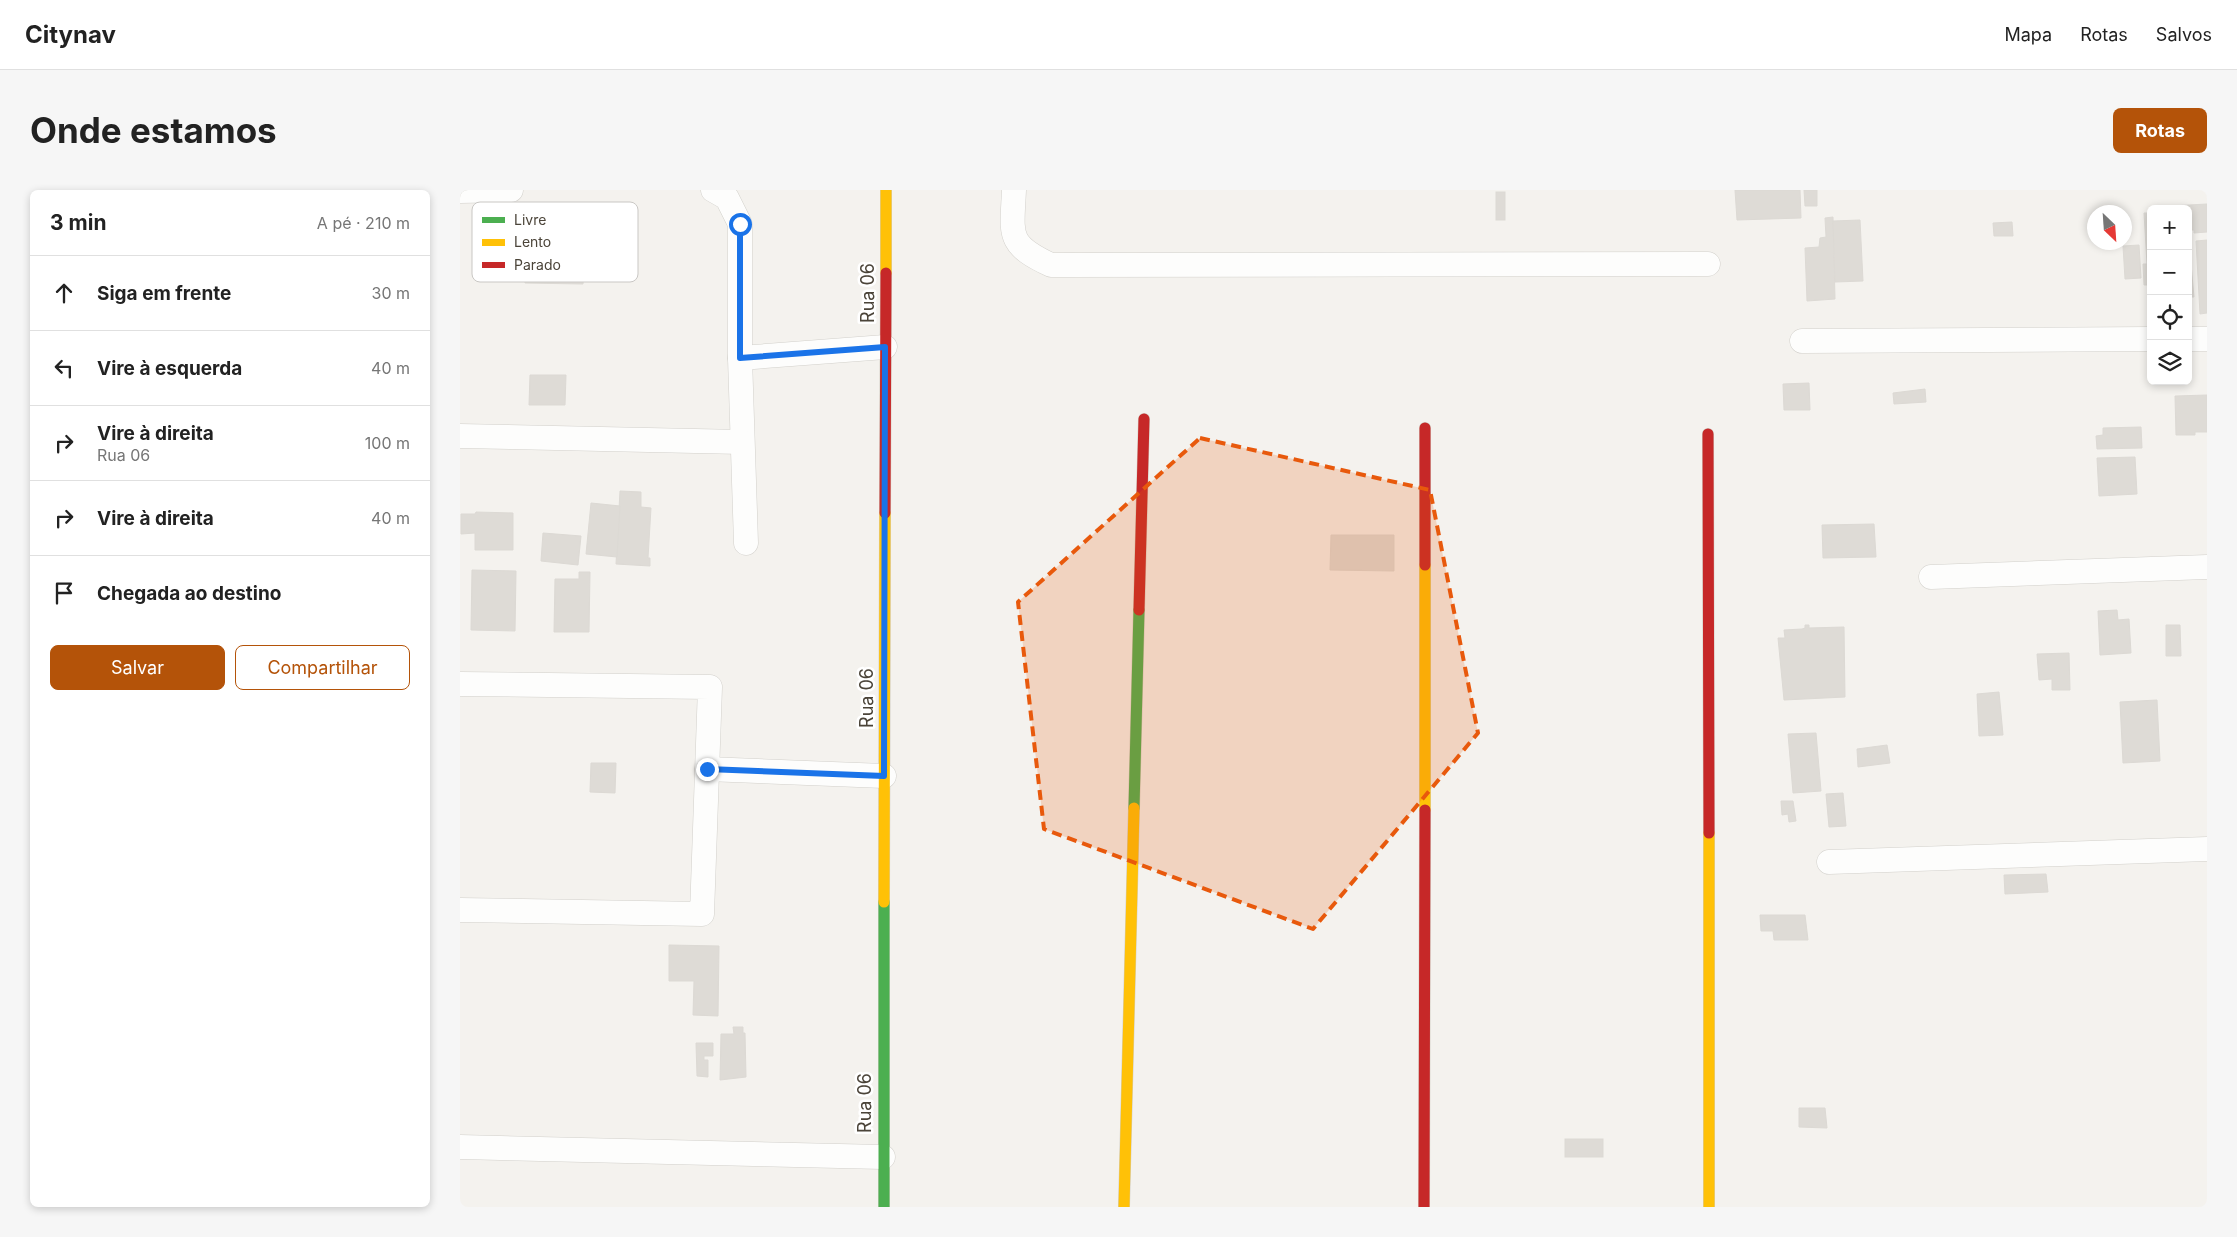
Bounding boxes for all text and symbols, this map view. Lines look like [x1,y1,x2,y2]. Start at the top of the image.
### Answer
text: Citynav [25,20,116,49]
text: Mapa [2004,24,2052,45]
text: Rotas [2080,24,2128,45]
text: Salvos [2156,24,2212,45]
button: Rotas [2113,108,2207,153]
text: Onde estamos [30,109,277,151]
legend [472,202,638,282]
north arrow [2087,205,2132,250]
map controls [2147,205,2192,385]
button: + [2147,205,2192,250]
text: 3 min [50,210,106,235]
text: Livre [514,211,546,228]
text: A pé · 210 m [317,213,410,233]
route start [729,213,752,236]
text: Lento [514,233,551,250]
button: − [2147,250,2192,295]
text: Parado [514,256,561,273]
street label: Rua 06 [857,263,878,323]
icon: ahead [50,279,78,307]
text: Siga em frente [97,282,231,305]
text: 30 m [372,283,410,303]
button: locate [2147,295,2192,340]
button: layers [2147,340,2192,385]
icon: left [50,354,78,382]
text: Vire à esquerda [97,357,242,380]
text: 40 m [371,358,410,378]
text: Vire à direita [97,422,214,445]
icon: right [50,429,78,457]
text: 100 m [365,433,410,453]
text: Rua 06 [97,445,150,465]
icon: right [50,504,78,532]
text: Vire à direita [97,507,214,530]
text: 40 m [371,508,410,528]
icon: arrive [50,579,78,607]
text: Chegada ao destino [97,582,281,605]
button: Salvar [50,645,225,690]
button: Compartilhar [235,645,410,690]
street label: Rua 06 [856,668,877,728]
route end [696,758,719,781]
street label: Rua 06 [854,1073,875,1133]

